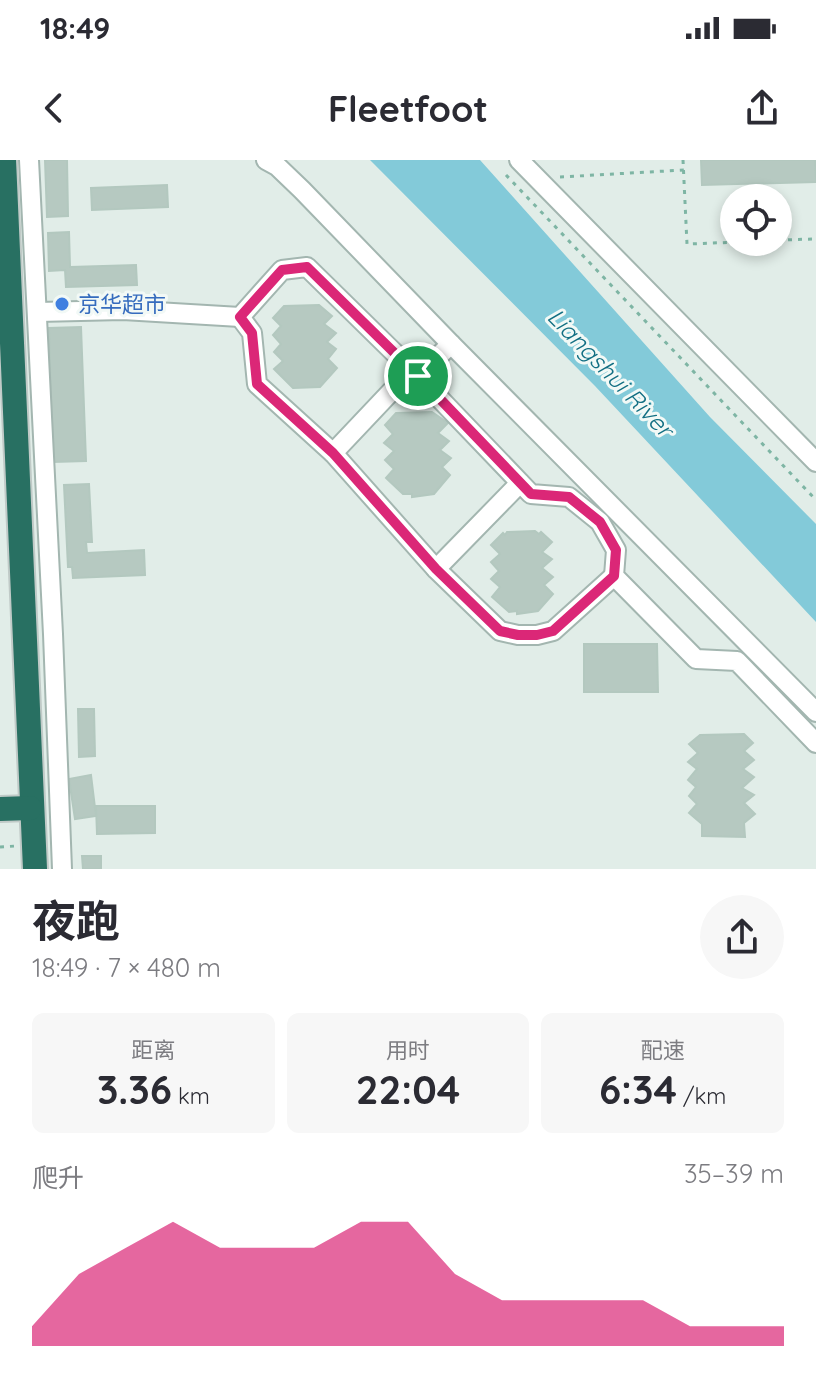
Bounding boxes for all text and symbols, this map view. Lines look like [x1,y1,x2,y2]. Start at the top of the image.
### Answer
text: 18:49 [40,9,110,47]
icon: back [32,86,76,130]
text: Fleetfoot [328,86,488,131]
icon: share [740,86,784,130]
map controls [720,184,792,256]
button: locate [720,184,792,256]
place label: 京华超市 [78,290,166,318]
marker: 京华超市 [53,295,71,313]
water label: Liangshui River [542,302,682,445]
pin [384,342,452,410]
icon: arrive [396,354,440,398]
text: 夜跑 [32,893,120,948]
button: share [700,895,784,979]
text: 18:49 · 7 × 480 m [32,951,221,984]
text: 距离 [131,1036,175,1064]
text: 用时 [386,1036,430,1064]
text: 配速 [641,1036,685,1064]
text: 3.36 [97,1064,172,1114]
text: 22:04 [356,1064,460,1114]
text: 6:34 [599,1064,677,1114]
text: km [172,1082,210,1110]
text: /km [677,1082,726,1110]
text: 35–39 m [684,1157,784,1190]
text: 爬升 [32,1161,84,1194]

